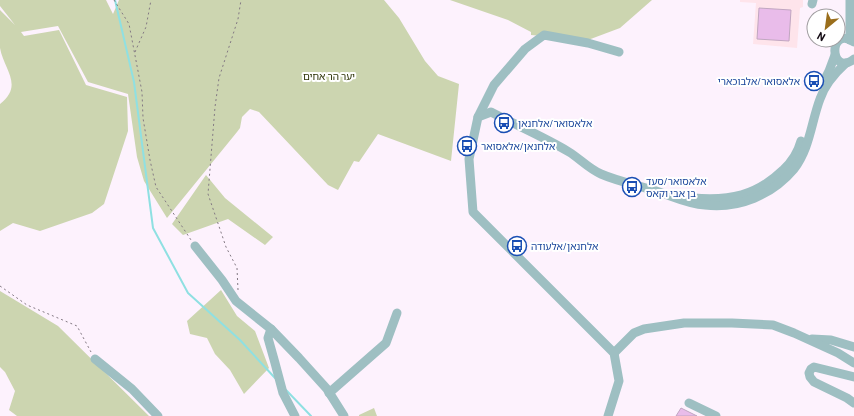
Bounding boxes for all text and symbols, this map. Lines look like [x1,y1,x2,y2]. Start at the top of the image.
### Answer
north arrow [806,8,846,48]
text: N [815,30,827,45]
park label: יער הר אחים [303,70,355,82]
bus stop icon: אלאסואר/אלבוכארי [803,70,825,92]
place label: אלאסואר/אלבוכארי [718,75,800,87]
bus stop icon: אלאסואר/אלחנאן [493,112,515,134]
place label: אלאסואר/אלחנאן [518,117,592,129]
bus stop icon: אלחנאן/אלאסואר [456,135,478,157]
place label: אלחנאן/אלאסואר [481,140,555,152]
place label: אלאסואר/סעד בן אבי וקאס [646,175,707,199]
bus stop icon: אלאסואר/סעד בן אבי וקאס [621,176,643,198]
bus stop icon: אלחנאן/אלעודה [506,235,528,257]
place label: אלחנאן/אלעודה [531,240,598,252]

